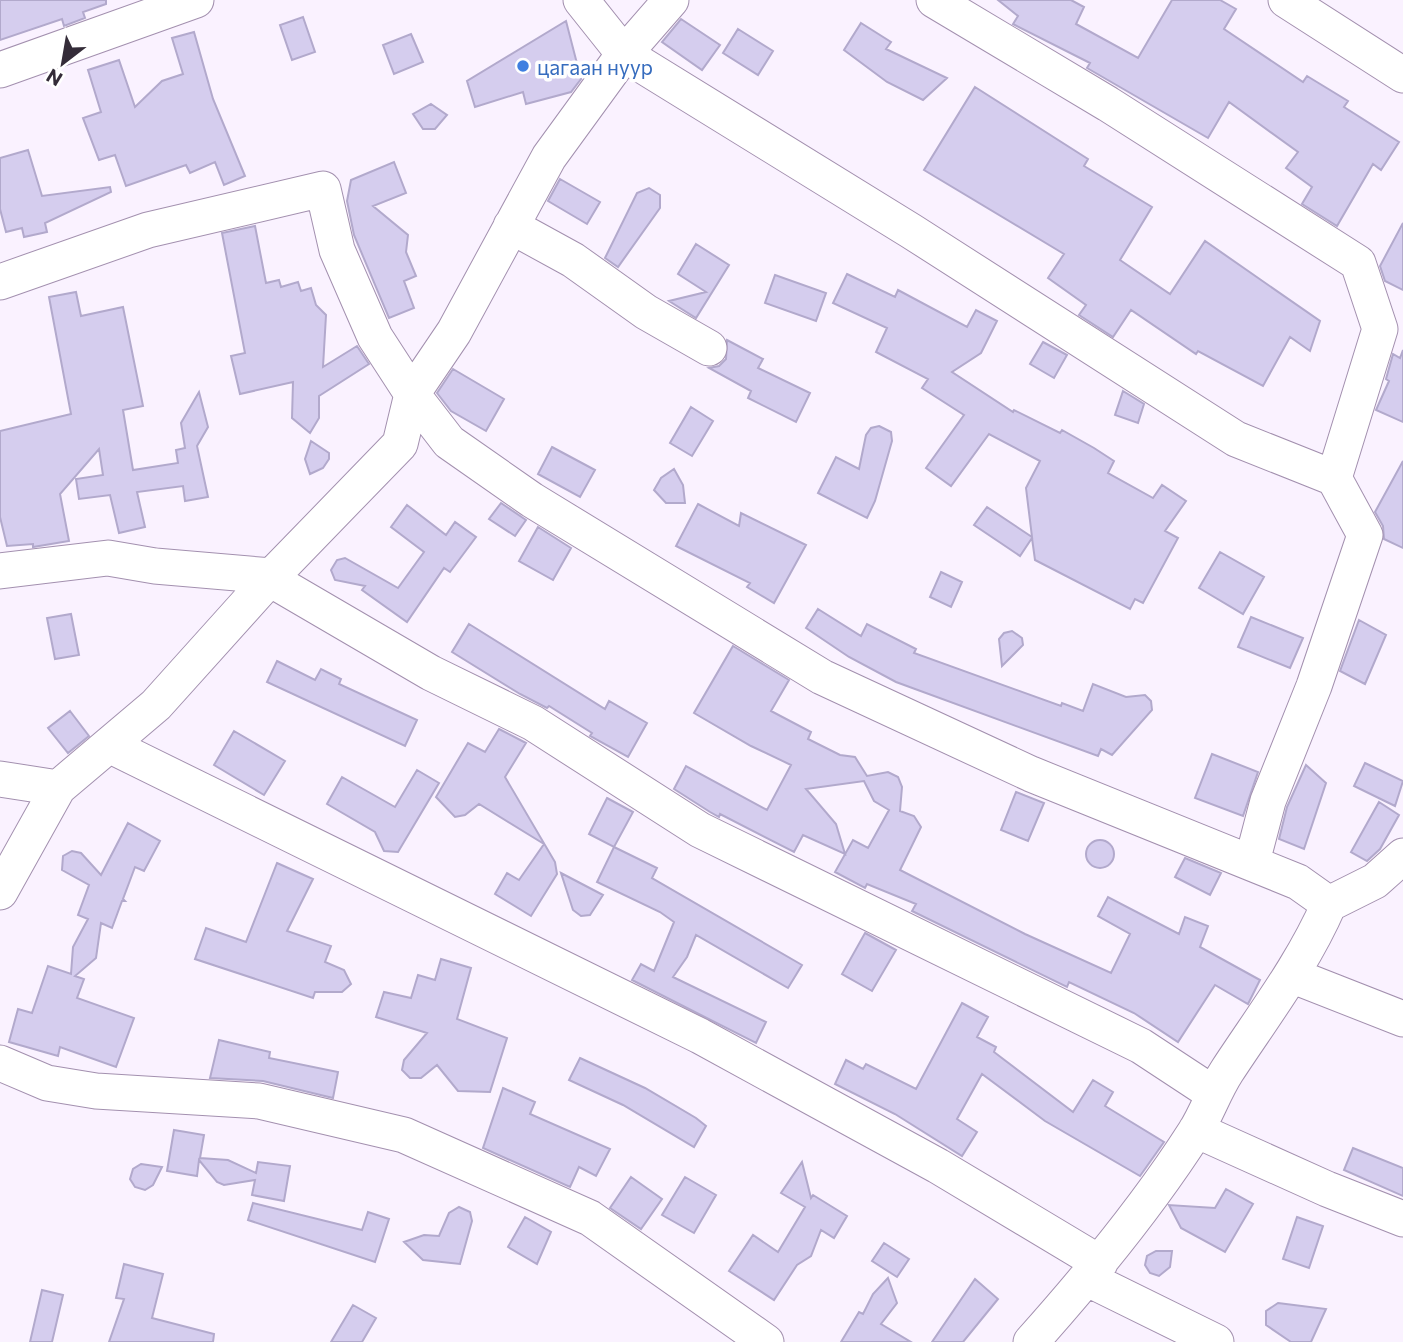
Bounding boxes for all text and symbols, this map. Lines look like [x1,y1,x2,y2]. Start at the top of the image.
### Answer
north arrow [28,28,98,98]
place label: цагаан нуур [537,54,653,79]
marker: цагаан нуур [515,58,531,74]
text: N [42,64,66,92]

